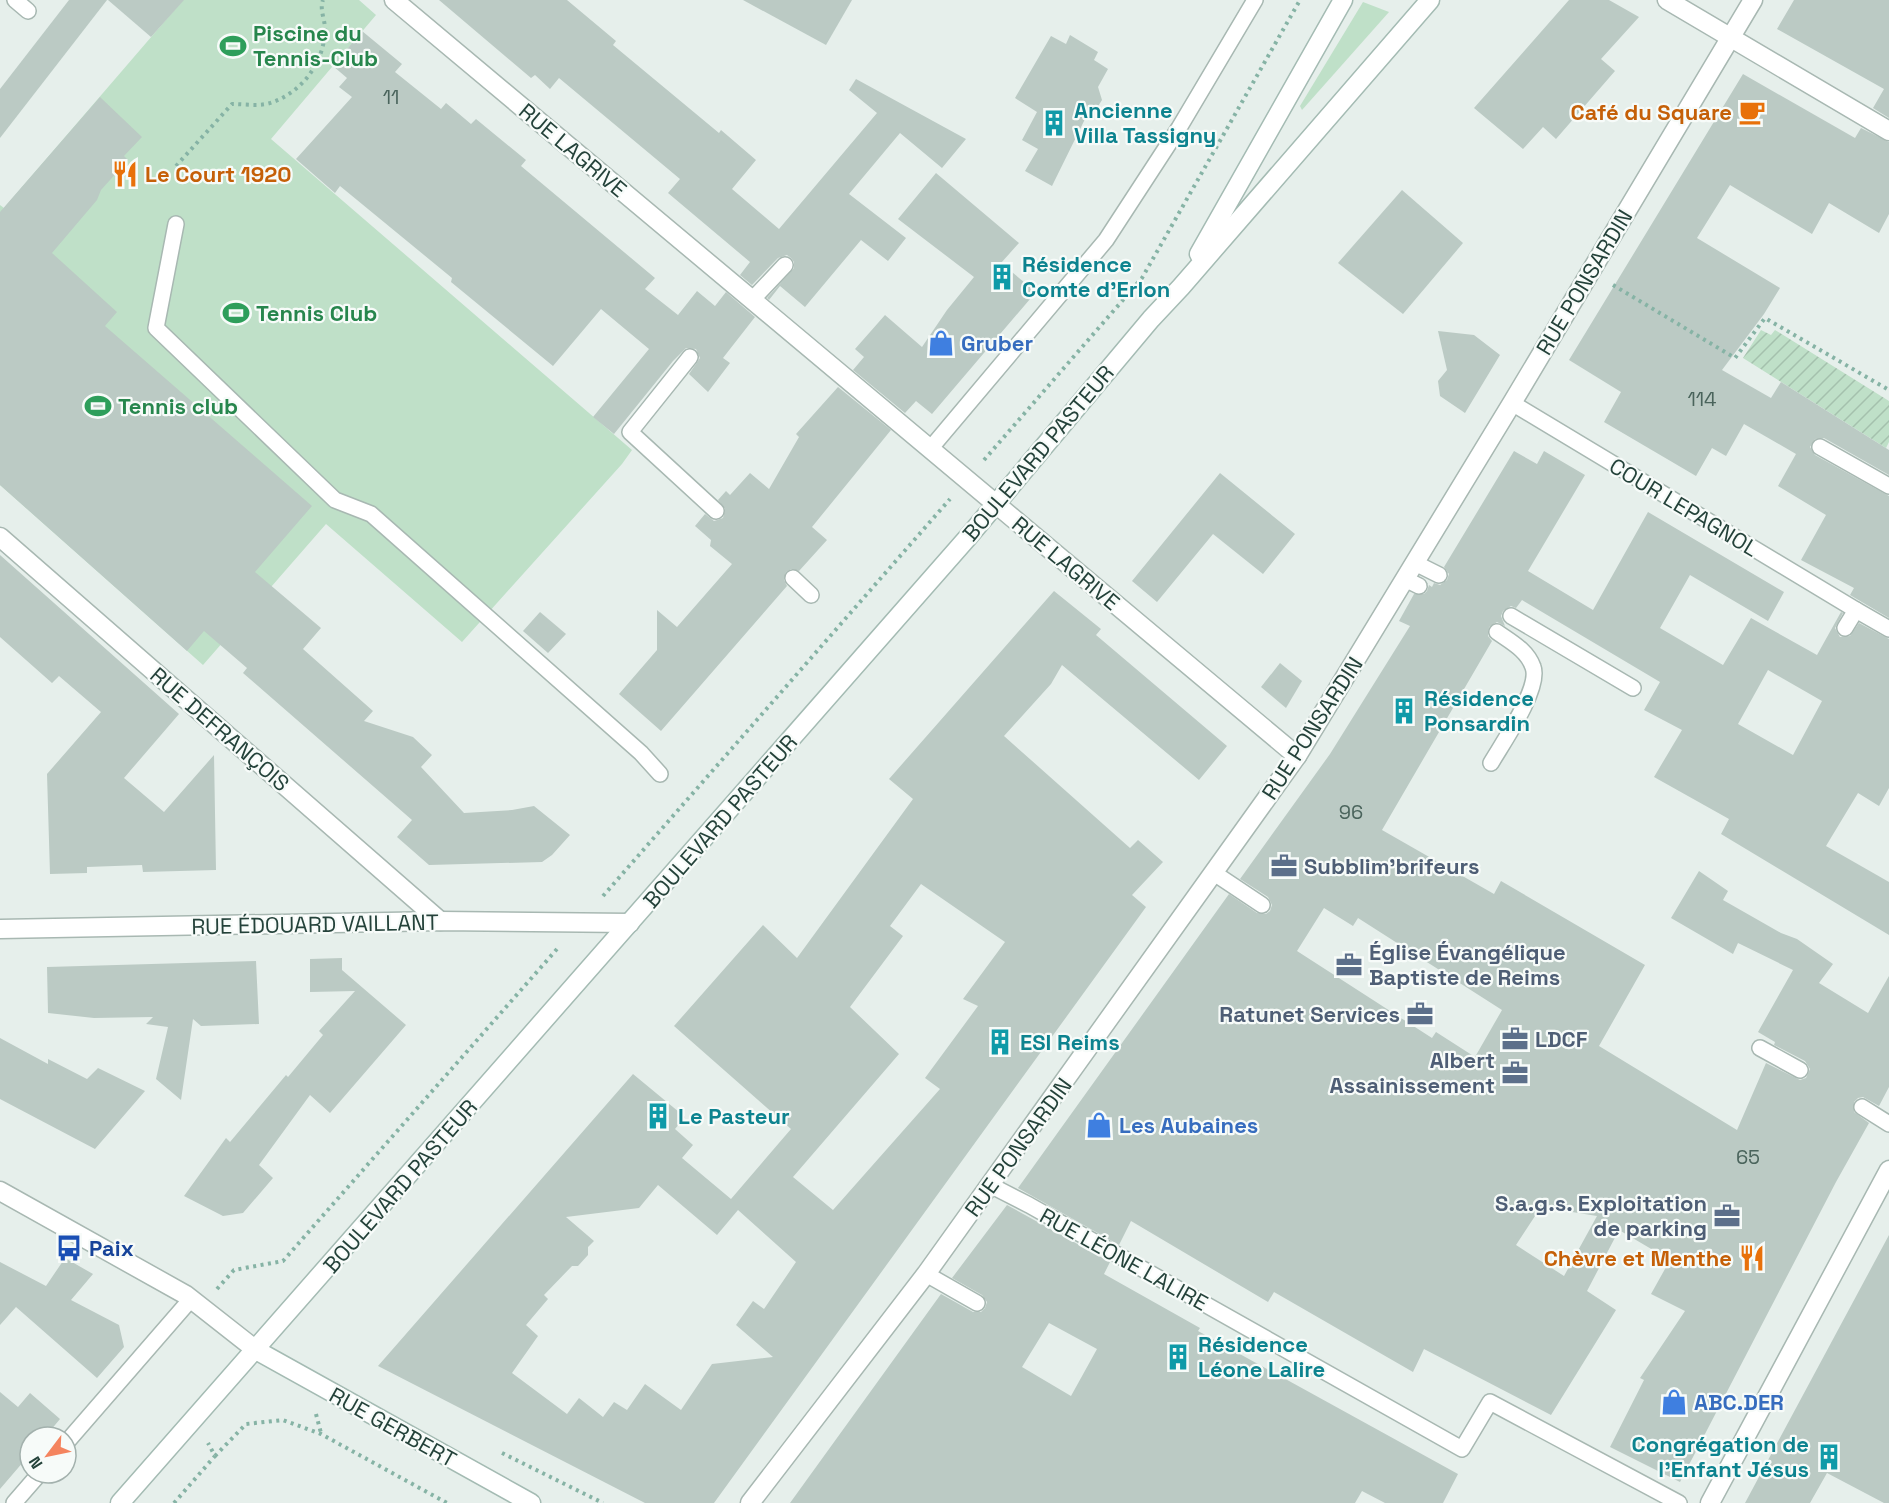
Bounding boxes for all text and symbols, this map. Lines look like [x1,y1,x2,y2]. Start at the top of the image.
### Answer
place label: Piscine du Tennis-Club [253,19,378,72]
sports icon: Piscine du Tennis-Club [218,31,248,61]
house number: 11 [383,84,399,110]
place label: Ancienne Villa Tassigny [1074,96,1216,149]
street label: RUE LAGRIVE [513,97,633,203]
cafe icon: Café du Square [1737,97,1767,127]
place label: Café du Square [1571,98,1732,126]
building icon: Ancienne Villa Tassigny [1039,108,1069,138]
restaurant icon: Le Court 1920 [110,159,140,189]
place label: Le Court 1920 [145,160,292,188]
street label: RUE PONSARDIN [1530,204,1638,360]
place label: Résidence Comte d'Erlon [1022,250,1170,303]
building icon: Résidence Comte d'Erlon [987,262,1017,292]
sports icon: Tennis Club [221,298,251,328]
place label: Tennis Club [256,299,377,327]
shop icon: Gruber [926,328,956,358]
place label: Gruber [961,329,1034,357]
street label: BOULEVARD PASTEUR [956,359,1120,547]
house number: 114 [1687,386,1717,412]
sports icon: Tennis club [83,391,113,421]
place label: Tennis club [118,392,238,420]
street label: COUR LEPAGNOL [1604,451,1764,563]
street label: RUE LAGRIVE [1006,510,1126,616]
street label: RUE PONSARDIN [1255,651,1369,805]
street label: RUE DEFRANÇOIS [145,661,295,797]
place label: Résidence Ponsardin [1424,684,1534,737]
building icon: Résidence Ponsardin [1389,696,1419,726]
street label: BOULEVARD PASTEUR [637,728,803,914]
house number: 96 [1339,799,1363,825]
office icon: Subblim’brifeurs [1269,851,1299,881]
place label: Subblim’brifeurs [1304,852,1480,880]
street label: RUE ÉDOUARD VAILLANT [191,908,439,940]
place label: Église Évangélique Baptiste de Reims [1369,938,1566,991]
office icon: Église Évangélique Baptiste de Reims [1334,950,1364,980]
office icon: Ratunet Services [1405,999,1435,1029]
place label: Ratunet Services [1219,1000,1400,1028]
office icon: LDCF [1500,1024,1530,1054]
place label: LDCF [1535,1025,1588,1053]
building icon: ESI Reims [985,1027,1015,1057]
place label: ESI Reims [1020,1028,1120,1056]
place label: Albert Assainissement [1330,1046,1495,1099]
office icon: Albert Assainissement [1500,1058,1530,1088]
street label: RUE PONSARDIN [958,1072,1078,1222]
street label: BOULEVARD PASTEUR [317,1093,483,1279]
building icon: Le Pasteur [643,1101,673,1131]
place label: Le Pasteur [678,1102,790,1130]
shop icon: Les Aubaines [1084,1110,1114,1140]
place label: Les Aubaines [1119,1111,1258,1139]
house number: 65 [1736,1144,1760,1170]
place label: S.a.g.s. Exploitation de parking [1495,1189,1707,1242]
street label: RUE LÉONE LALIRE [1035,1201,1213,1317]
office icon: S.a.g.s. Exploitation de parking [1712,1201,1742,1231]
bus stop icon: Paix [54,1233,84,1263]
place label: Paix [89,1234,134,1262]
restaurant icon: Chèvre et Menthe [1737,1243,1767,1273]
place label: Chèvre et Menthe [1544,1244,1732,1272]
place label: Résidence Léone Lalire [1198,1330,1325,1383]
building icon: Résidence Léone Lalire [1163,1342,1193,1372]
street label: RUE GERBERT [325,1381,461,1473]
shop icon: ABC.DER [1659,1387,1689,1417]
place label: ABC.DER [1694,1388,1784,1416]
north arrow [18,1425,78,1485]
place label: Congrégation de l'Enfant Jésus [1632,1430,1809,1483]
building icon: Congrégation de l'Enfant Jésus [1814,1442,1844,1472]
text: N [24,1453,47,1473]

